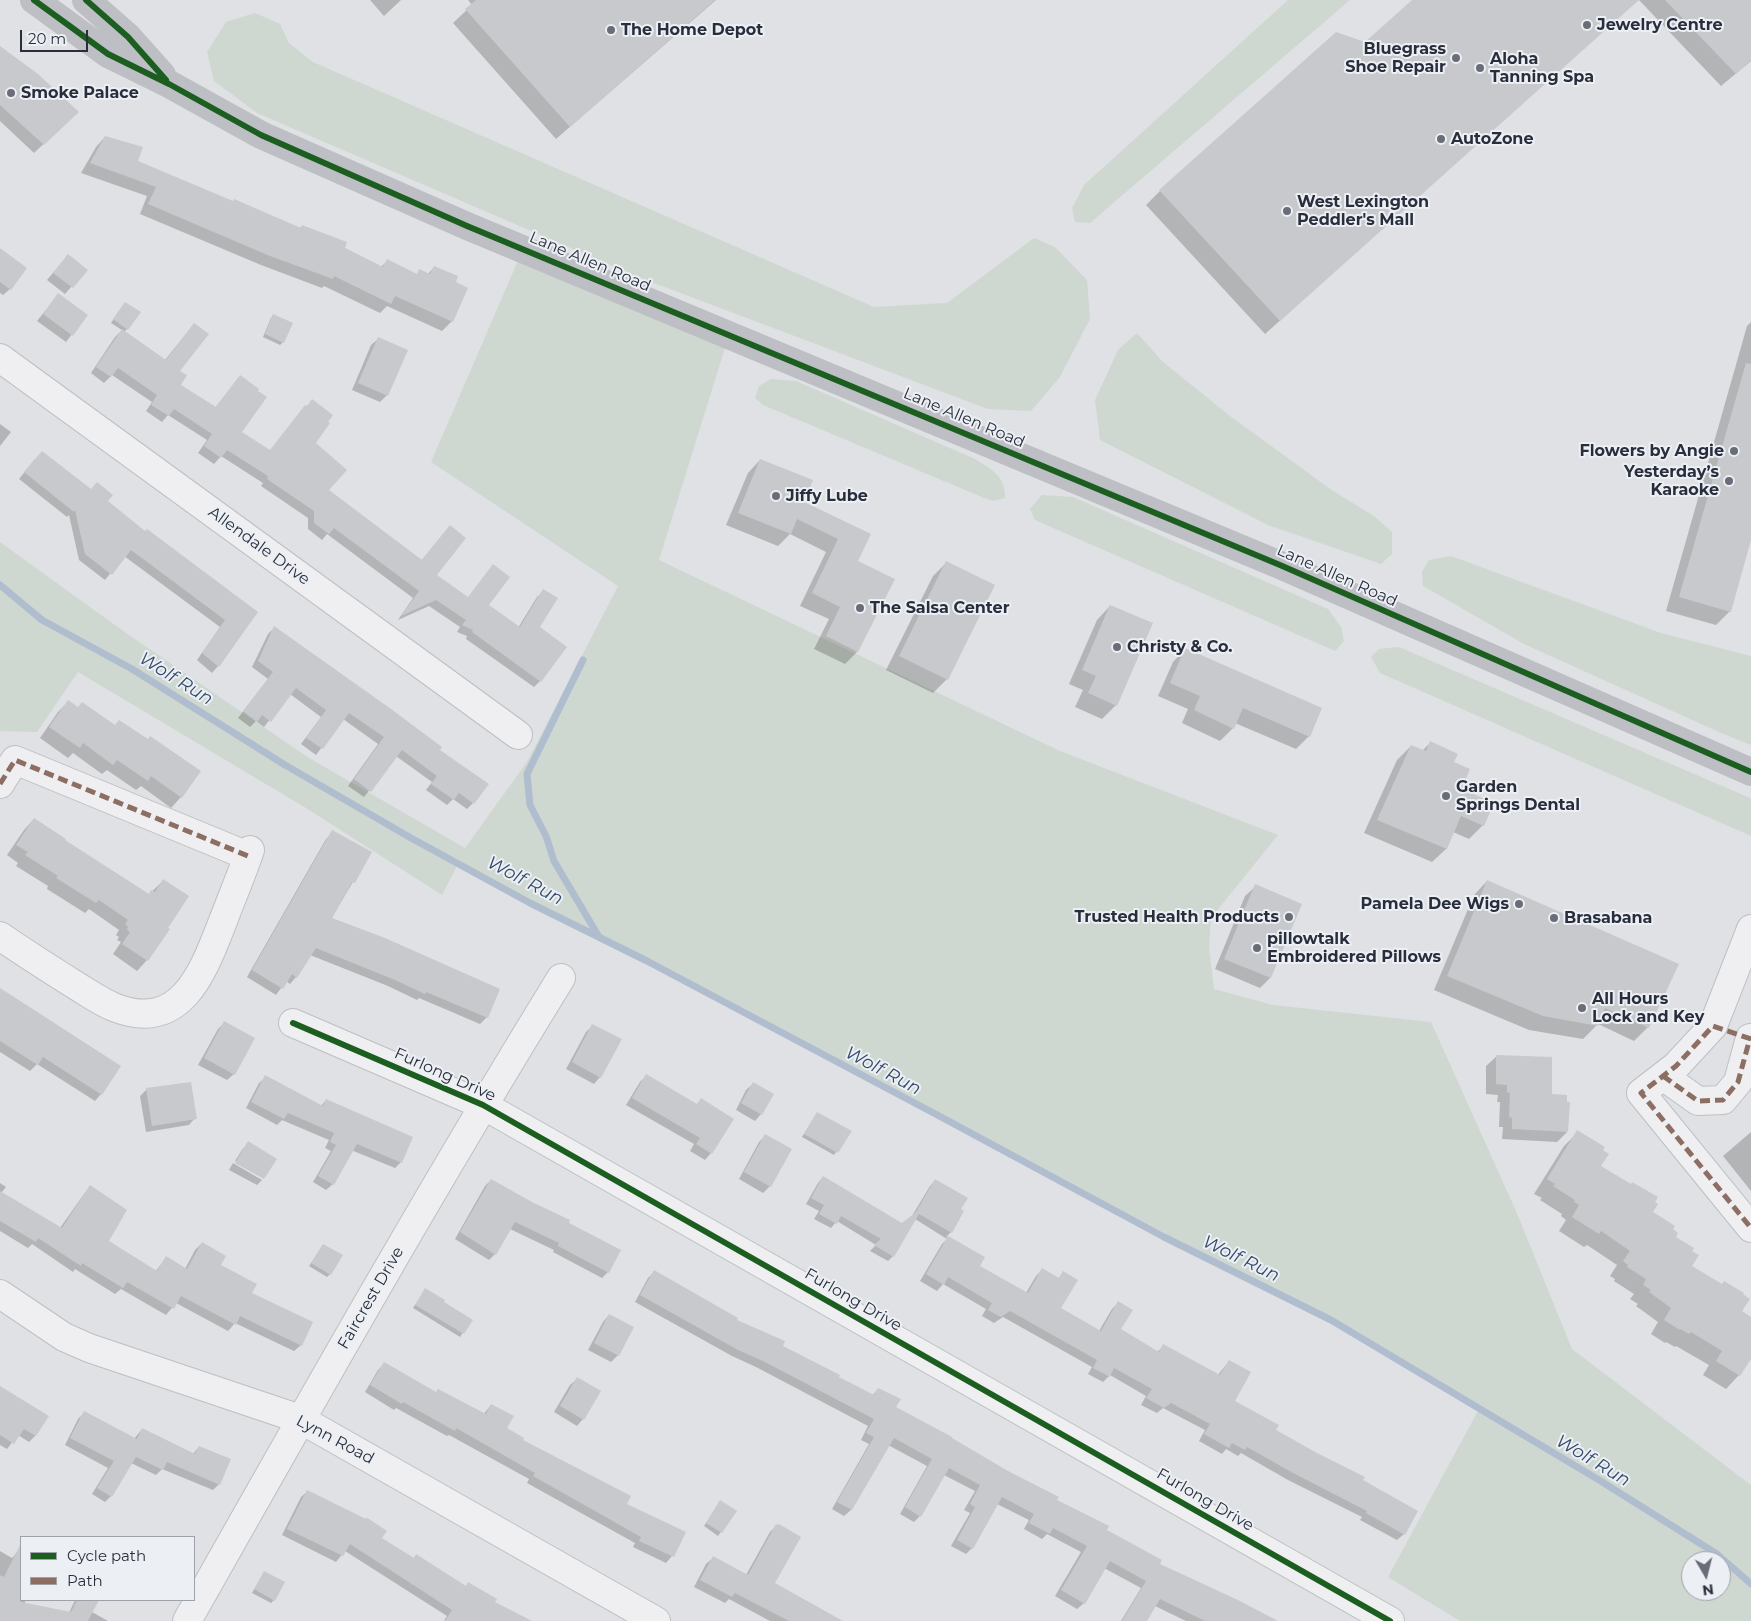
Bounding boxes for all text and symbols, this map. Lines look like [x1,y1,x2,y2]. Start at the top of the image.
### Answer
place label: Jewelry Centre [1597,15,1723,35]
marker: Jewelry Centre [1581,19,1593,31]
scale bar [22,20,90,52]
place label: The Home Depot [621,20,763,40]
marker: The Home Depot [605,24,617,36]
text: 20 m [28,29,66,48]
place label: Bluegrass Shoe Repair [1345,39,1446,77]
place label: Aloha Tanning Spa [1490,49,1594,87]
marker: Bluegrass Shoe Repair [1450,52,1462,64]
marker: Aloha Tanning Spa [1474,62,1486,74]
place label: Smoke Palace [21,83,139,103]
marker: Smoke Palace [5,87,17,99]
place label: AutoZone [1451,129,1534,149]
marker: AutoZone [1435,133,1447,145]
place label: West Lexington Peddler's Mall [1297,192,1429,230]
marker: West Lexington Peddler's Mall [1281,205,1293,217]
street label: Lane Allen Road [526,228,654,296]
street label: Lane Allen Road [900,384,1028,452]
place label: Flowers by Angie [1580,441,1724,461]
marker: Flowers by Angie [1728,445,1740,457]
place label: Yesterday’s Karaoke [1624,462,1719,500]
marker: Yesterday’s Karaoke [1723,475,1735,487]
place label: Jiffy Lube [786,486,868,506]
marker: Jiffy Lube [770,490,782,502]
street label: Allendale Drive [204,503,314,589]
street label: Lane Allen Road [1274,541,1400,611]
place label: The Salsa Center [870,598,1010,618]
marker: The Salsa Center [854,602,866,614]
place label: Christy & Co. [1127,637,1232,657]
marker: Christy & Co. [1111,641,1123,653]
water label: Wolf Run [135,648,217,710]
place label: Garden Springs Dental [1456,777,1580,815]
marker: Garden Springs Dental [1440,790,1452,802]
water label: Wolf Run [483,852,567,910]
place label: Pamela Dee Wigs [1361,894,1509,914]
marker: Pamela Dee Wigs [1513,898,1525,910]
place label: Trusted Health Products [1075,907,1279,927]
place label: Brasabana [1564,908,1652,928]
marker: Trusted Health Products [1283,911,1295,923]
marker: Brasabana [1548,912,1560,924]
place label: pillowtalk Embroidered Pillows [1267,929,1441,967]
marker: pillowtalk Embroidered Pillows [1251,942,1263,954]
place label: All Hours Lock and Key [1592,989,1704,1027]
marker: All Hours Lock and Key [1576,1002,1588,1014]
water label: Wolf Run [841,1042,925,1100]
street label: Furlong Drive [391,1044,499,1106]
water label: Wolf Run [1199,1231,1283,1287]
street label: Faircrest Drive [334,1243,408,1353]
street label: Furlong Drive [801,1264,905,1336]
street label: Lynn Road [293,1411,377,1469]
water label: Wolf Run [1552,1430,1634,1492]
street label: Furlong Drive [1153,1464,1257,1536]
legend [20,1536,195,1601]
text: Cycle path [67,1546,146,1565]
north arrow [1681,1551,1731,1601]
text: Path [67,1571,103,1590]
text: N [1701,1580,1715,1600]

